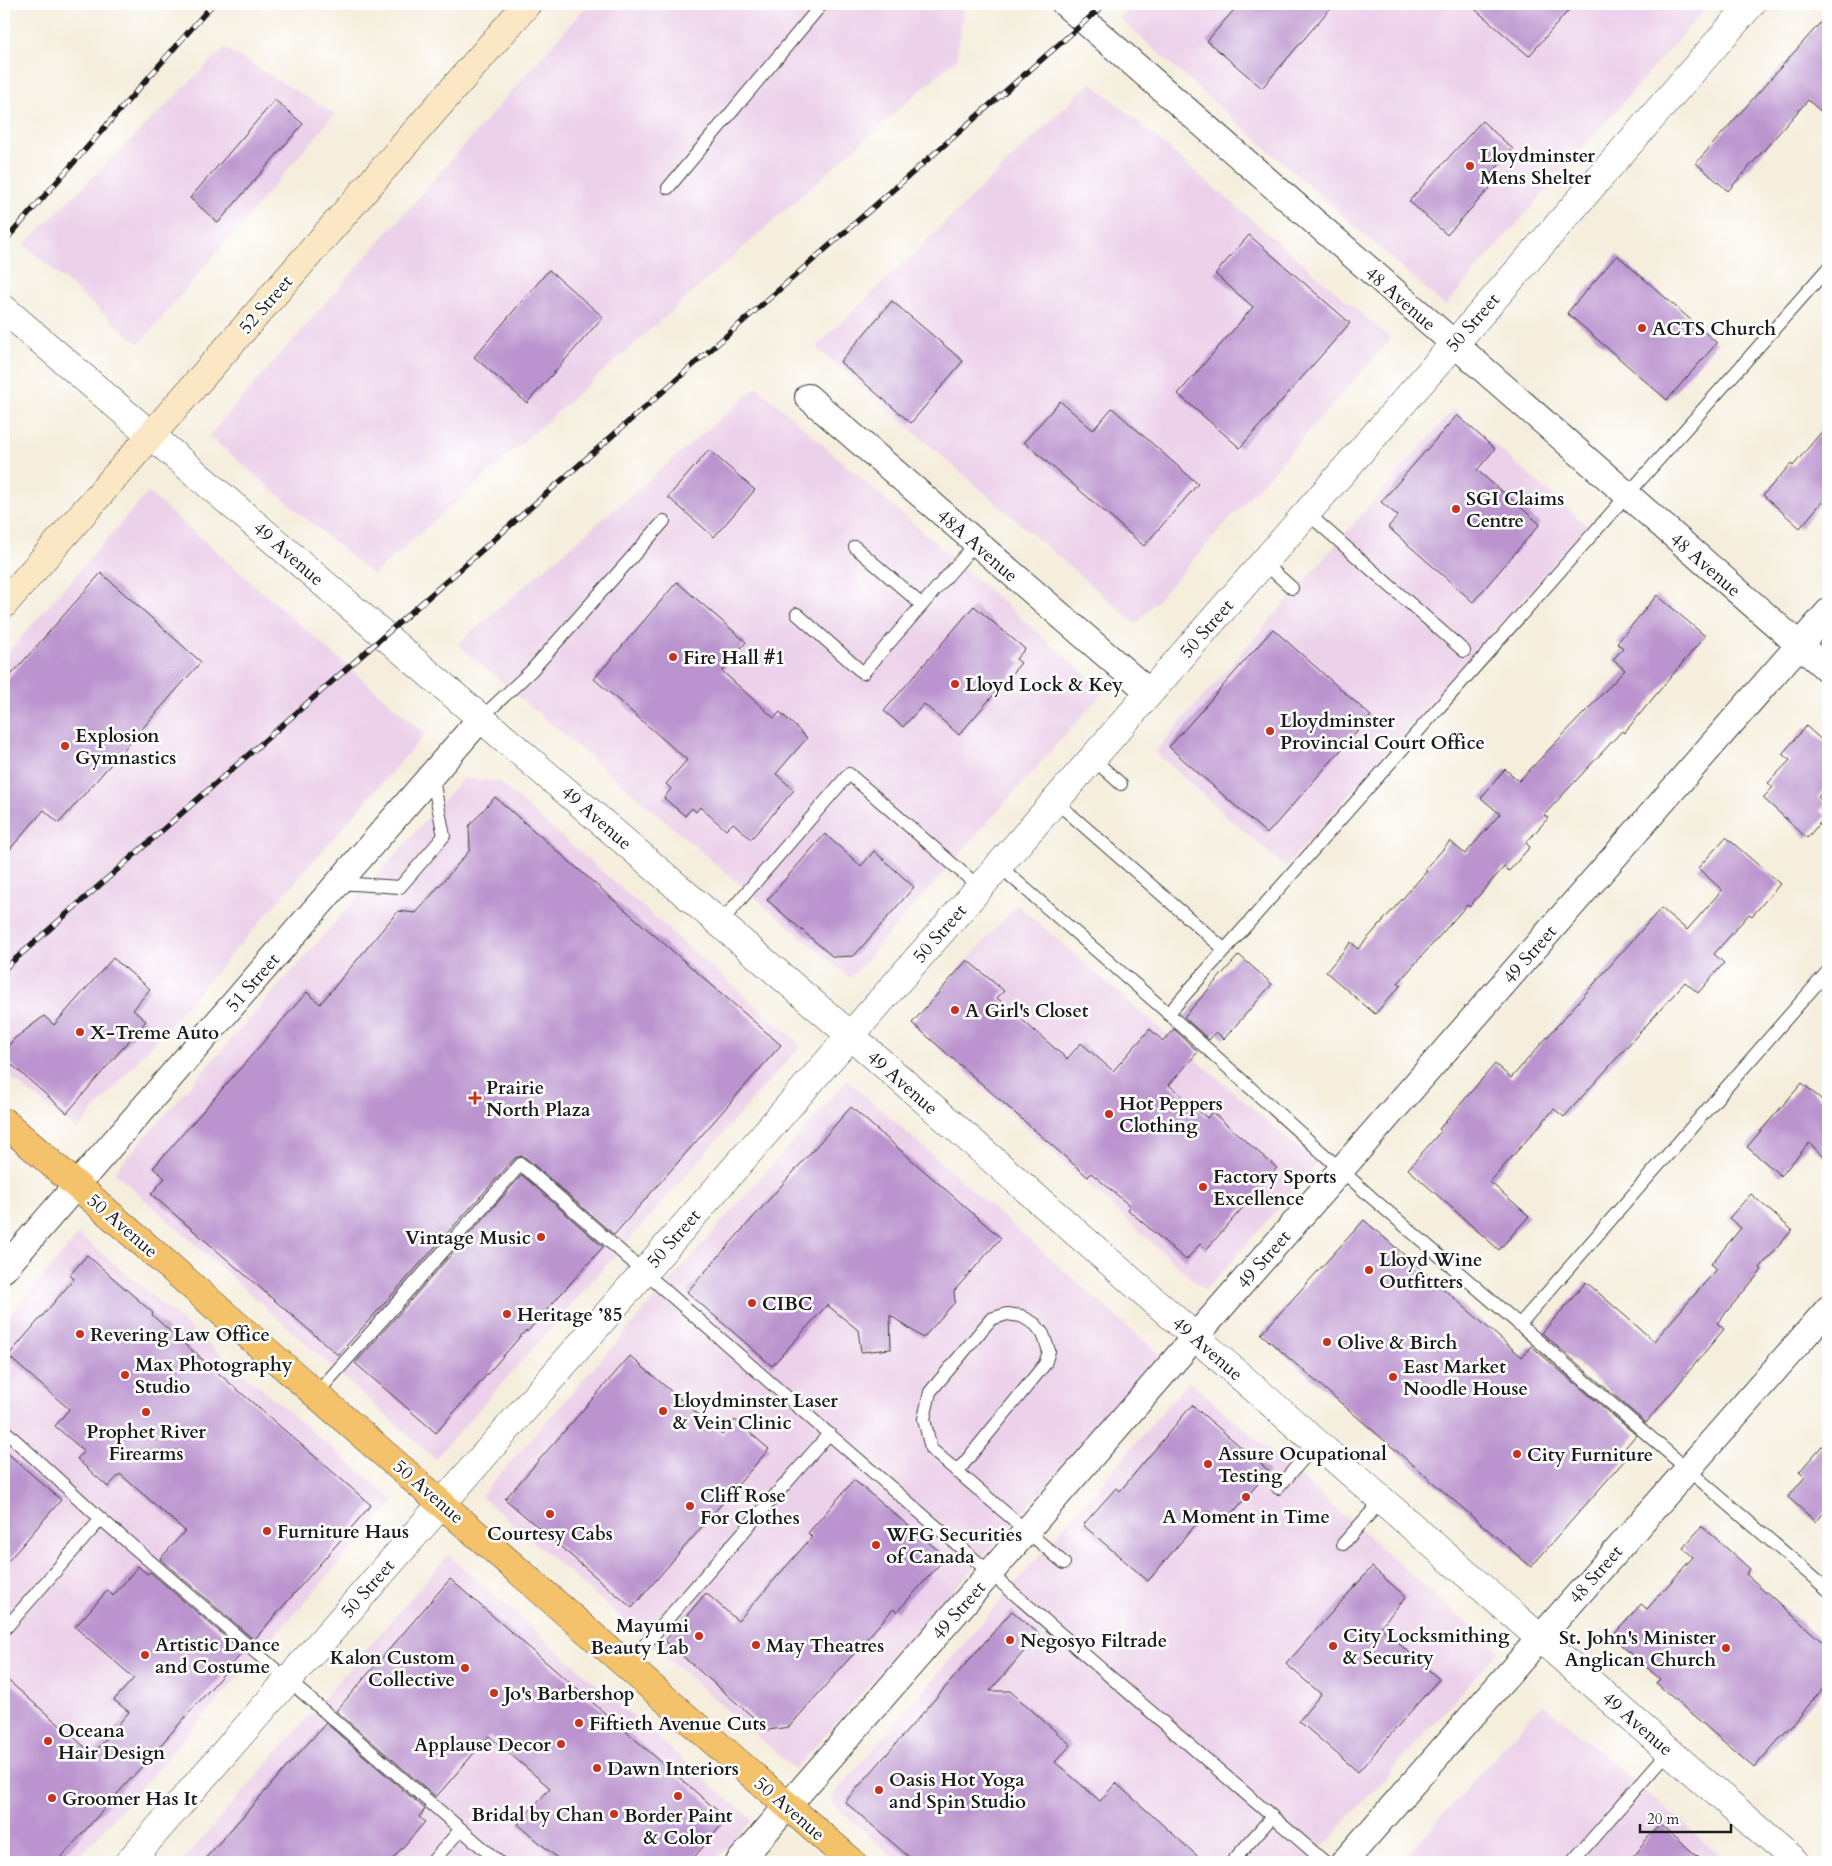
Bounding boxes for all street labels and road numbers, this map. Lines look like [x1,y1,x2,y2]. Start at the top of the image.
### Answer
street label: 48 Avenue [1359,261,1441,337]
street label: 52 Street [233,270,299,340]
street label: 50 Street [1440,288,1506,358]
street label: 48A Avenue [931,503,1023,588]
street label: 49 Avenue [247,516,329,592]
street label: 48 Avenue [1664,527,1746,603]
street label: 50 Street [1174,594,1240,664]
street label: 49 Avenue [555,780,637,856]
street label: 50 Street [907,899,973,969]
street label: 49 Street [1497,920,1563,990]
street label: 51 Street [220,948,286,1018]
street label: 49 Avenue [861,1045,943,1121]
street label: 50 Avenue [81,1188,163,1264]
street label: 50 Street [641,1204,707,1274]
street label: 49 Street [1231,1225,1297,1295]
street label: 49 Avenue [1166,1311,1248,1387]
street label: 50 Avenue [387,1454,469,1530]
street label: 48 Street [1563,1540,1629,1610]
street label: 50 Street [335,1554,401,1624]
street label: 49 Street [926,1576,992,1646]
street label: 49 Avenue [1596,1686,1678,1762]
street label: 50 Avenue [748,1771,830,1847]

